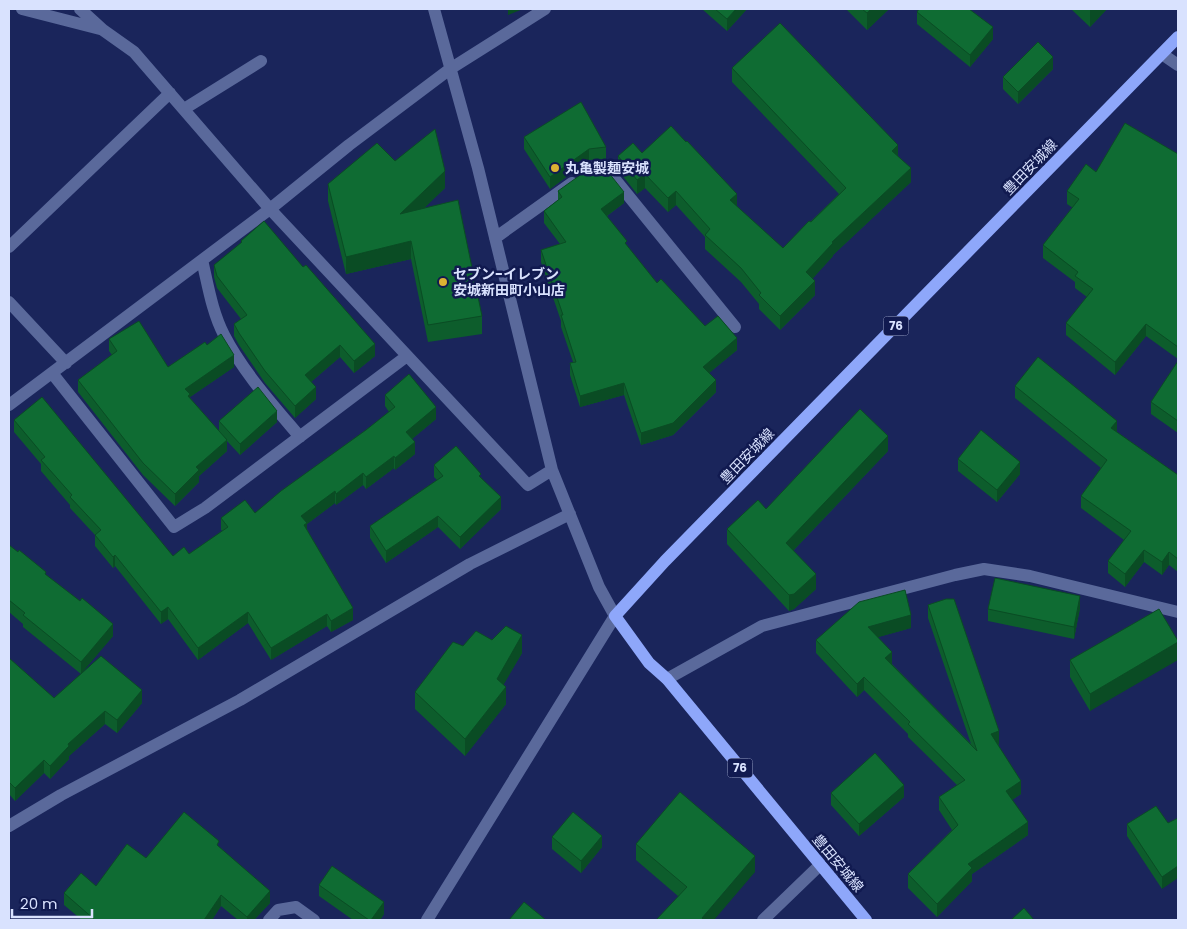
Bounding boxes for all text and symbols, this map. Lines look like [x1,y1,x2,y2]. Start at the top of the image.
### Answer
street label: 豊田安城線 [998,135,1062,199]
place label: 丸亀製麺安城 [565,158,649,178]
marker: 丸亀製麺安城 [549,162,561,174]
place label: セブン-イレブン 安城新田町小山店 [453,264,565,300]
marker: セブン-イレブン 安城新田町小山店 [437,276,449,288]
road number: 76 [884,316,908,336]
street label: 豊田安城線 [715,424,779,488]
road number: 76 [728,758,752,778]
street label: 豊田安城線 [808,830,868,896]
scale bar [12,886,92,918]
text: 20 m [20,893,58,914]

